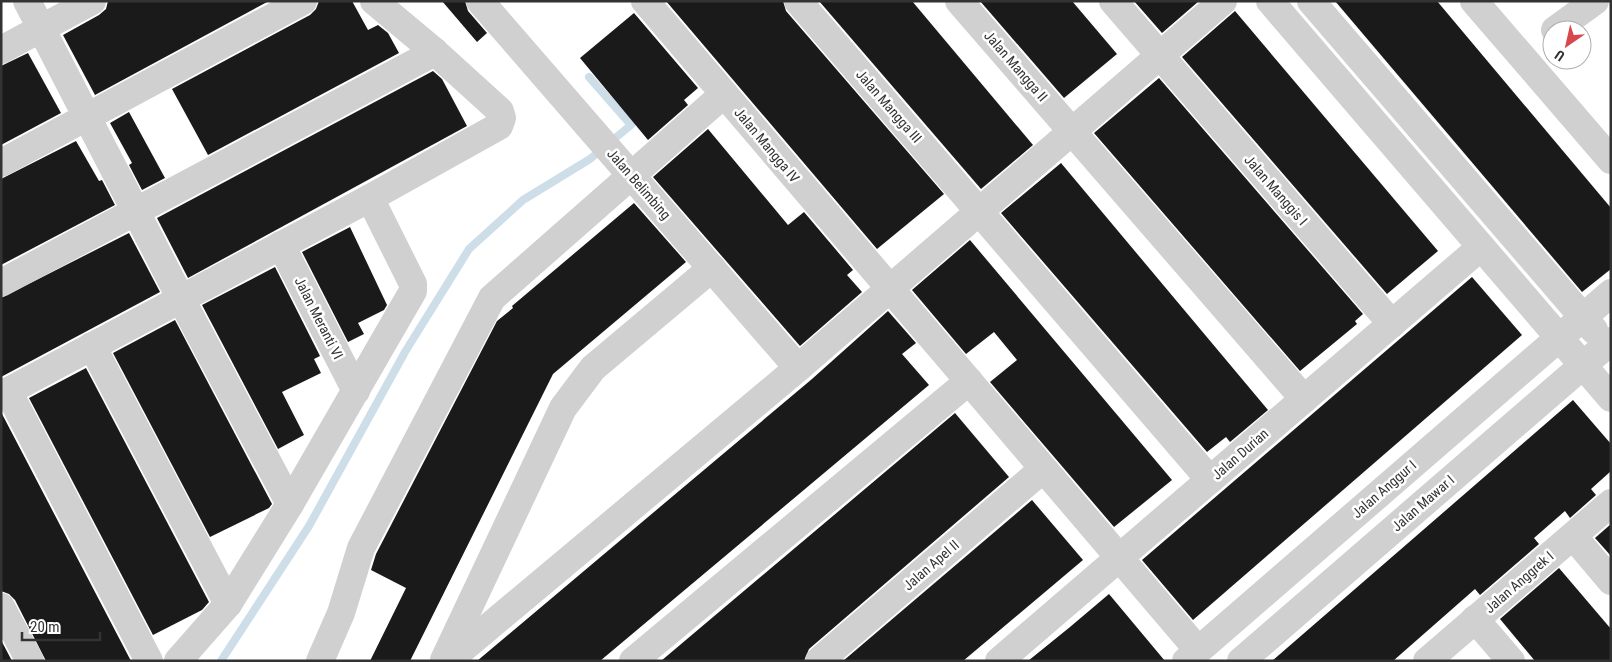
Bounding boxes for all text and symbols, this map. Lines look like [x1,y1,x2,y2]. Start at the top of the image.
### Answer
north arrow [1542,20,1592,70]
street label: Jalan Mangga II [981,27,1051,105]
text: U [1552,47,1568,65]
street label: Jalan Mangga III [853,66,925,146]
street label: Jalan Mangga IV [731,104,803,186]
street label: Jalan Belimbing [604,145,674,223]
street label: Jalan Manggis I [1241,152,1311,228]
street label: Jalan Meranti VI [291,274,347,362]
street label: Jalan Durian [1209,425,1271,483]
street label: Jalan Anggur I [1349,457,1419,521]
street label: Jalan Mawar I [1389,472,1457,534]
street label: Jalan Apel II [900,537,962,593]
street label: Jalan Anggrek I [1481,548,1557,616]
scale bar [22,610,100,642]
text: 20 m [30,618,60,636]

